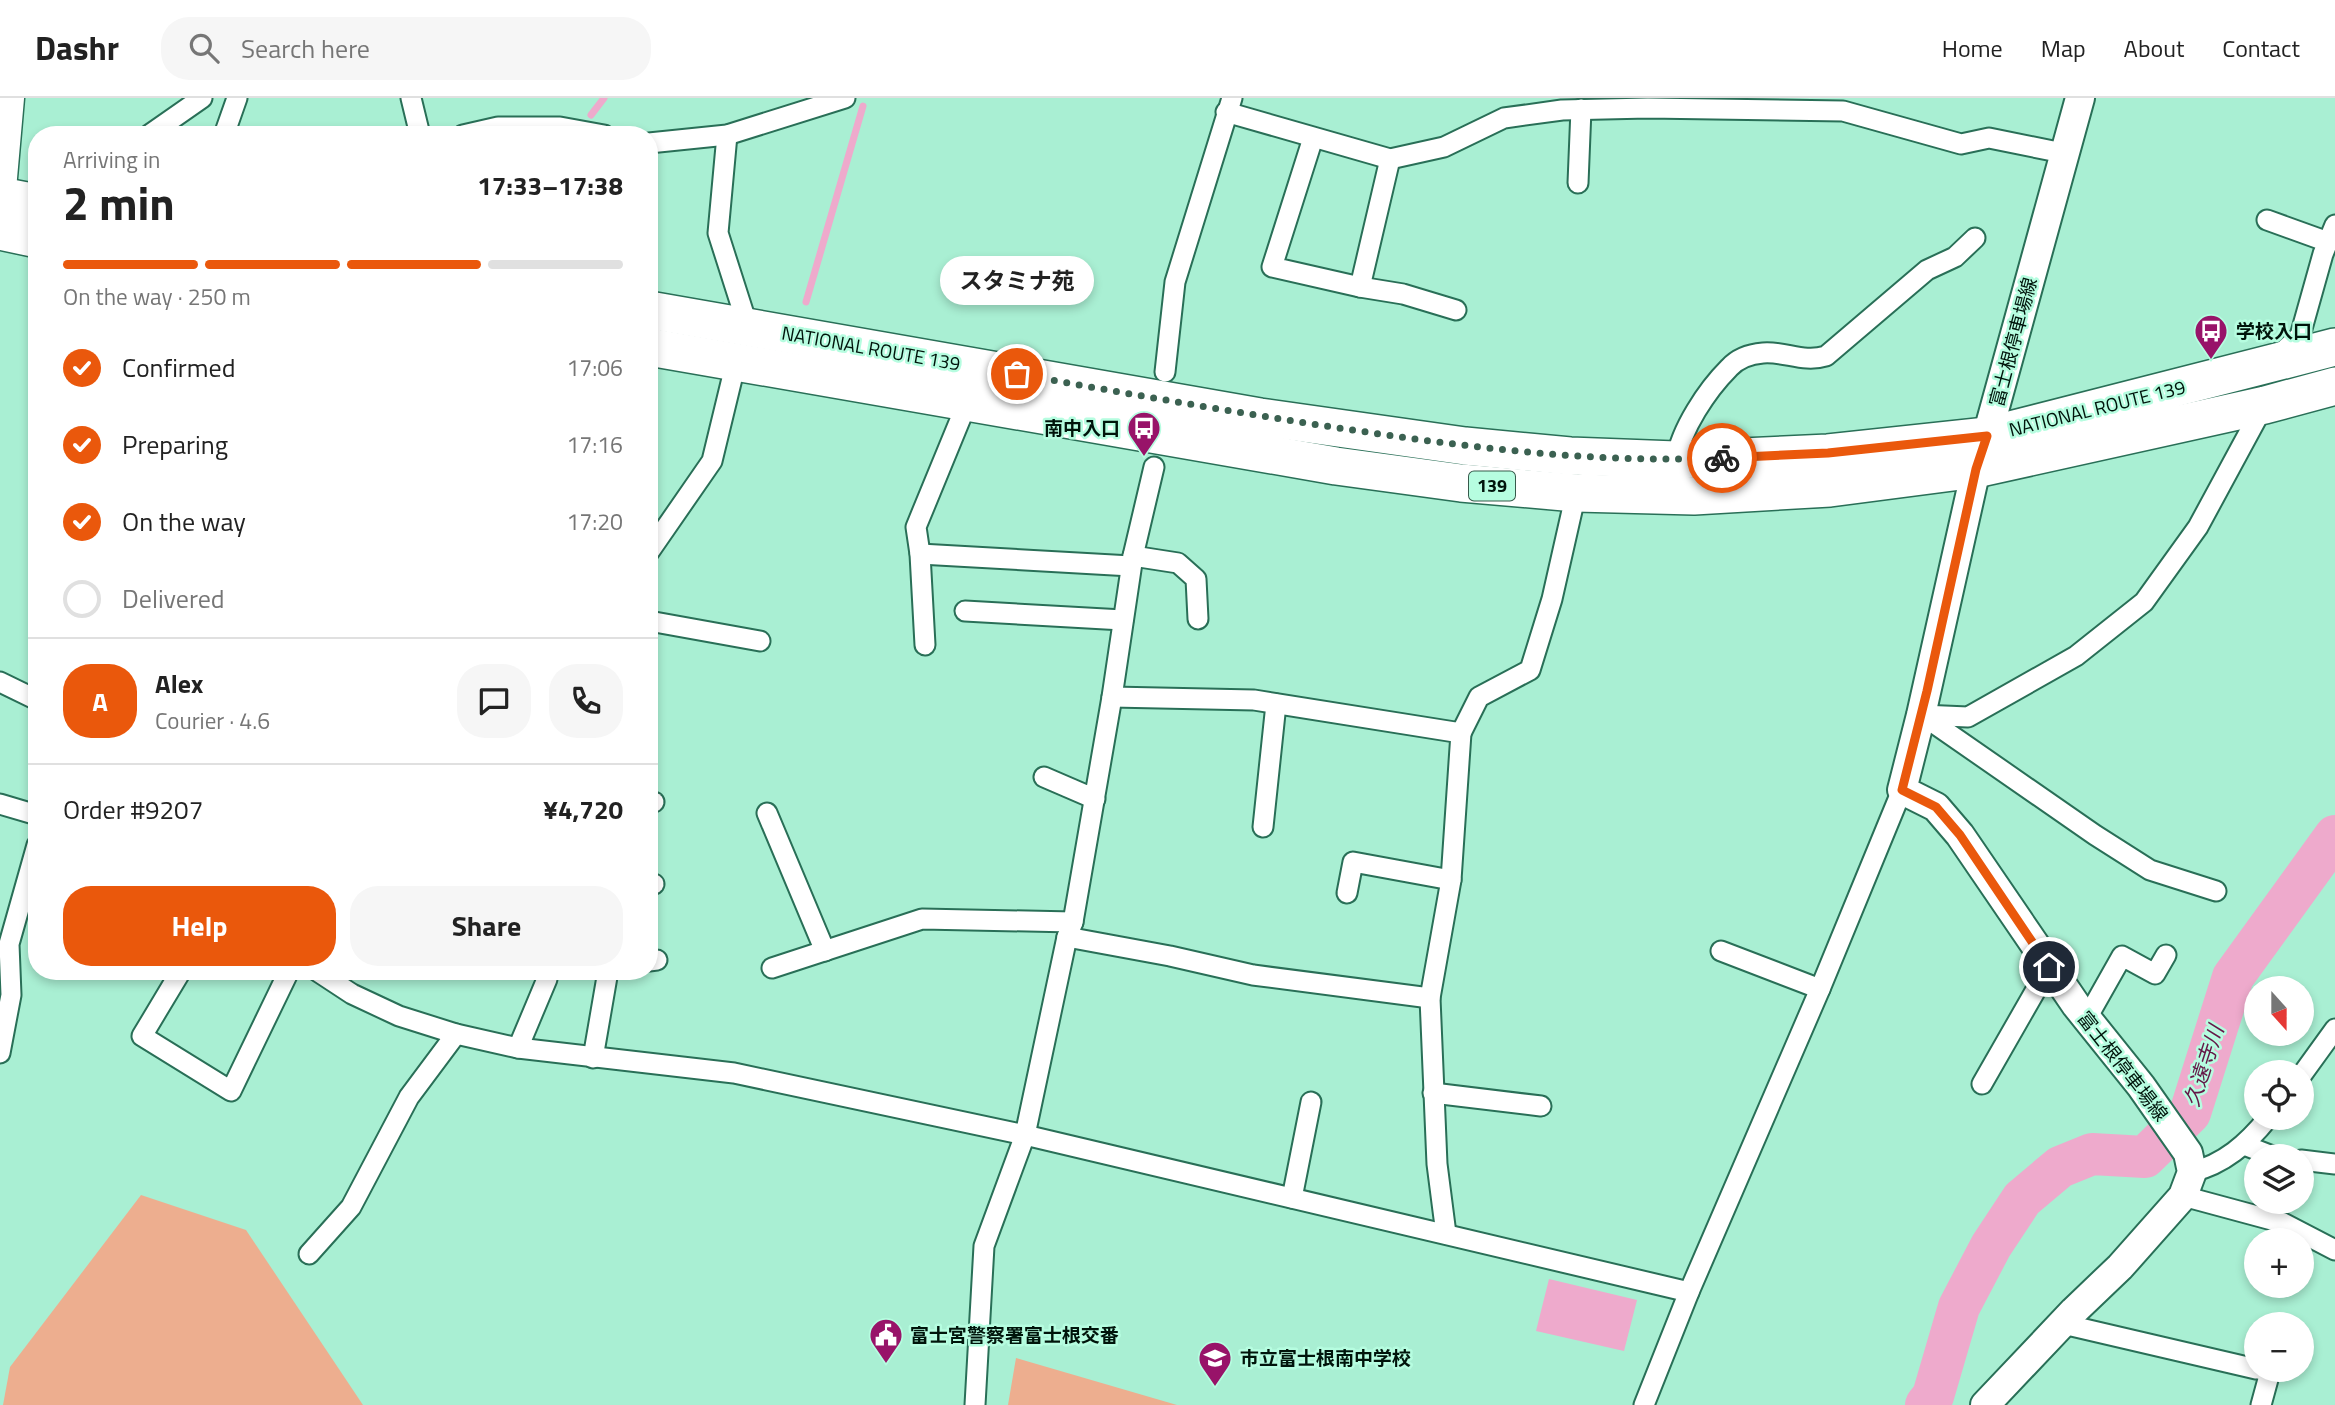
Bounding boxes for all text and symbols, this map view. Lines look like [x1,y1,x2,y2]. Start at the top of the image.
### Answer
search box [161,17,651,80]
text: Dashr [35,23,119,73]
icon: search [185,29,223,67]
text: Search here [241,29,370,68]
text: Home [1942,30,2003,66]
text: Map [2041,30,2086,66]
text: About [2124,30,2184,66]
text: Contact [2222,30,2300,66]
text: Arriving in [63,142,160,177]
text: 17:33–17:38 [477,166,623,205]
text: 2 min [63,168,175,238]
callout: スタミナ苑 [940,255,1094,304]
text: スタミナ苑 [960,263,1075,298]
street label: 富士根停車場線 [1981,274,2044,410]
text: On the way · 250 m [63,279,251,314]
bus stop icon: 学校入口 [2192,312,2230,361]
place label: 学校入口 [2236,316,2312,345]
street label: NATIONAL ROUTE 139 [779,318,963,378]
pin [987,344,1047,404]
text: Confirmed [122,348,236,387]
icon: check [63,349,101,387]
text: 17:06 [566,350,623,385]
icon: bag [998,355,1036,393]
street label: NATIONAL ROUTE 139 [2006,372,2188,443]
bus stop icon: 南中入口 [1125,409,1163,458]
place label: 南中入口 [1044,413,1120,442]
courier [1687,423,1757,493]
text: Preparing [122,425,228,464]
icon: check [63,426,101,464]
text: 17:16 [566,427,623,462]
icon: bike [1703,439,1741,477]
road number: 139 [1469,472,1515,500]
text: On the way [122,502,246,541]
icon: check [63,503,101,541]
text: 17:20 [566,504,623,539]
text: Delivered [122,579,225,618]
text: Alex [155,664,203,703]
button: chat [457,664,531,738]
button: phone [549,664,623,738]
text: A [92,682,108,721]
text: Courier · 4.6 [155,703,270,738]
text: Order #9207 [63,790,203,829]
text: ¥4,720 [543,790,623,829]
button: Help [63,886,336,966]
button: Share [350,886,623,966]
pin [2019,937,2079,997]
icon: home [2030,948,2068,986]
north arrow [2244,976,2314,1046]
map controls [2244,976,2314,1382]
street label: 富士根停車場線 [2071,1004,2176,1127]
water label: 久遠寺川 [2175,1019,2232,1111]
button: locate [2244,1060,2314,1130]
button: layers [2244,1144,2314,1214]
button: + [2244,1228,2314,1298]
button: − [2244,1312,2314,1382]
public building icon: 富士宮警察署富士根交番 [867,1316,905,1365]
place label: 富士宮警察署富士根交番 [910,1320,1119,1349]
school or university icon: 市立富士根南中学校 [1196,1339,1234,1388]
place label: 市立富士根南中学校 [1240,1343,1411,1372]

